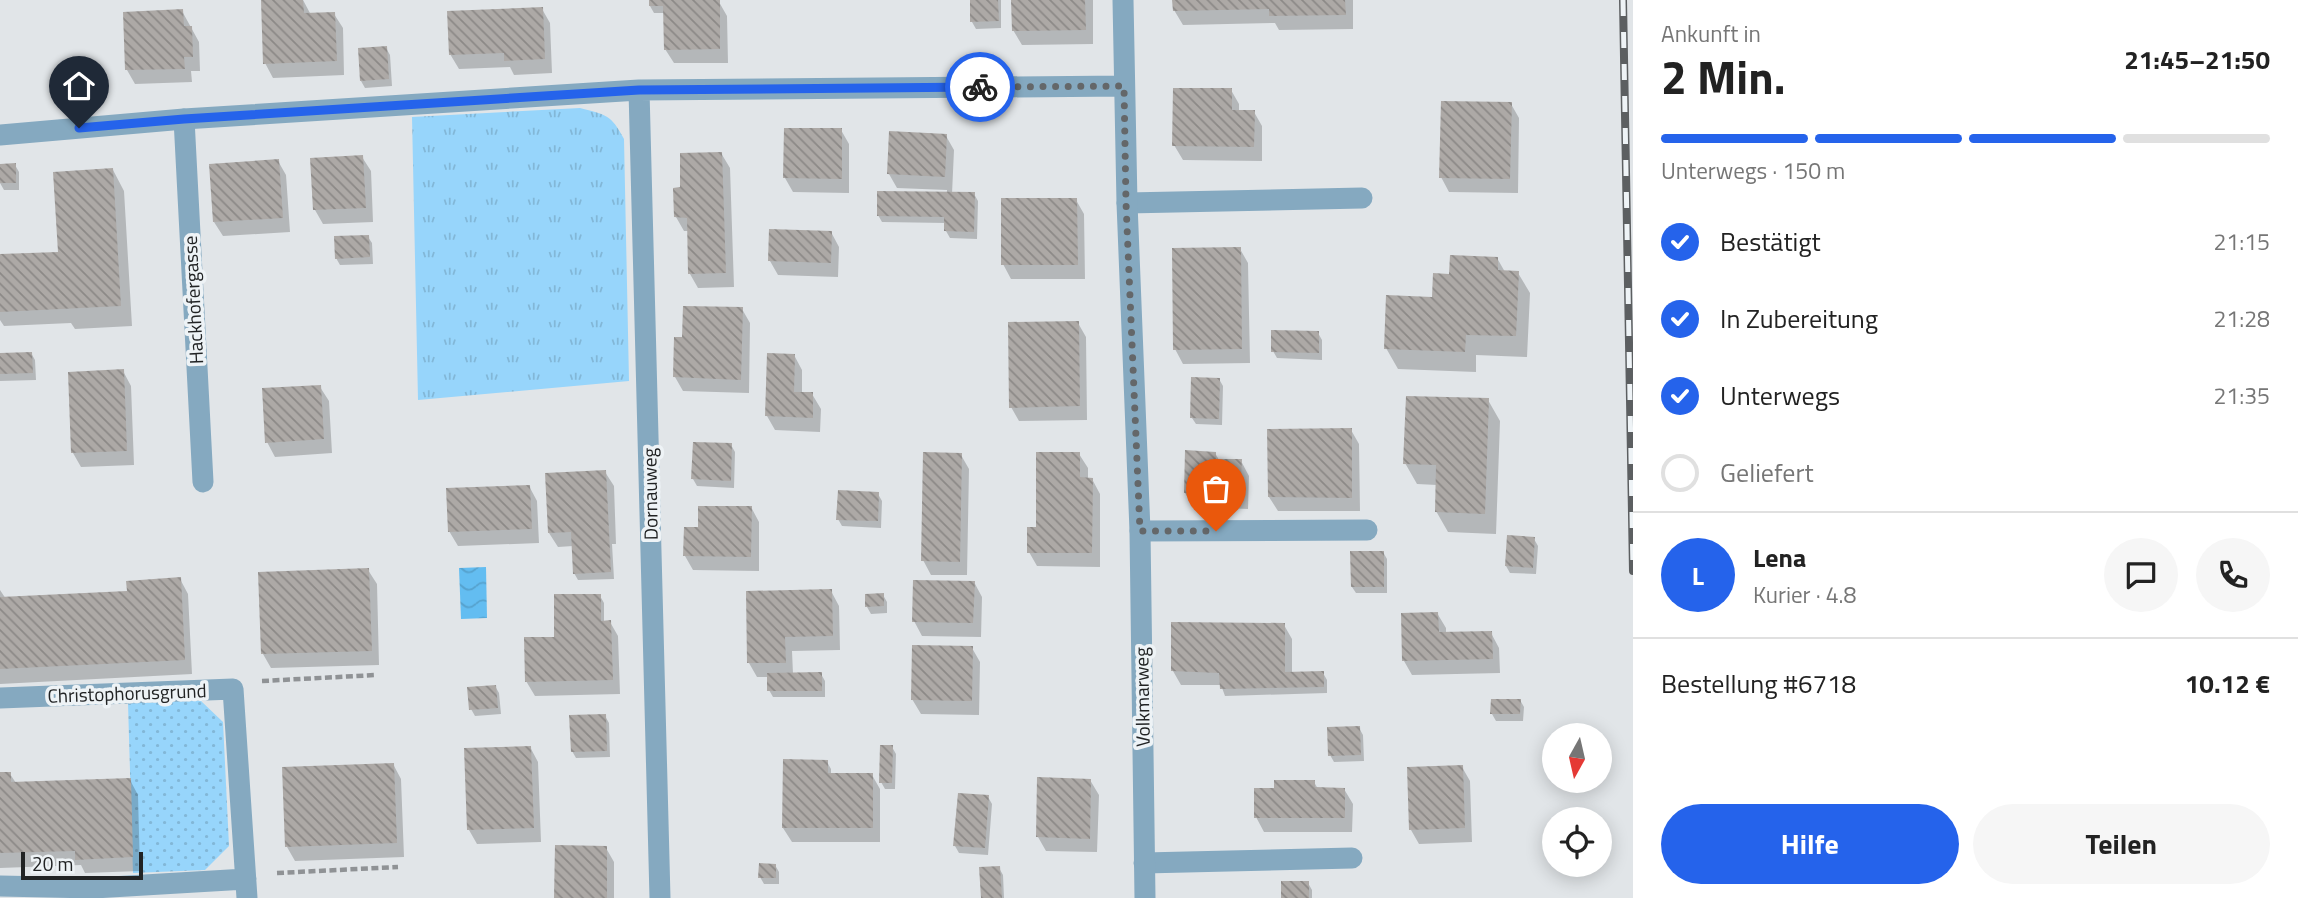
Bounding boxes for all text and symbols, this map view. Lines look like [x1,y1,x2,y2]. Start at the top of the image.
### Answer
text: Ankunft in [1661,16,1761,51]
text: 21:45–21:50 [2124,40,2270,79]
text: 2 Min. [1661,42,1785,112]
courier [945,52,1015,122]
pin [49,56,109,128]
icon: home [60,67,98,105]
icon: bike [961,68,999,106]
text: Unterwegs · 150 m [1661,153,1845,188]
text: Bestätigt [1720,222,1821,261]
icon: check [1661,223,1699,261]
text: 21:15 [2213,224,2270,259]
street label: Hackhofergasse [175,235,210,365]
text: In Zubereitung [1720,299,1878,338]
icon: check [1661,300,1699,338]
text: 21:28 [2213,301,2270,336]
text: Unterwegs [1720,376,1840,415]
icon: check [1661,377,1699,415]
text: 21:35 [2213,378,2270,413]
street label: Dornauweg [634,447,665,540]
text: Geliefert [1720,453,1814,492]
pin [1186,459,1246,531]
icon: bag [1197,470,1235,508]
text: Lena [1753,538,1806,577]
button: chat [2104,538,2178,612]
button: phone [2196,538,2270,612]
text: L [1692,556,1704,595]
text: Kurier · 4.8 [1753,577,1856,612]
street label: Volkmarweg [1126,647,1157,747]
text: Bestellung #6718 [1661,664,1856,703]
text: 10.12 € [2185,664,2270,703]
street label: Christophorusgrund [47,675,207,710]
north arrow [1542,723,1612,793]
map controls [1542,723,1612,877]
button: Hilfe [1661,804,1959,884]
button: Teilen [1973,804,2270,884]
button: locate [1542,807,1612,877]
scale bar [21,849,144,881]
text: 20 m [32,849,73,878]

